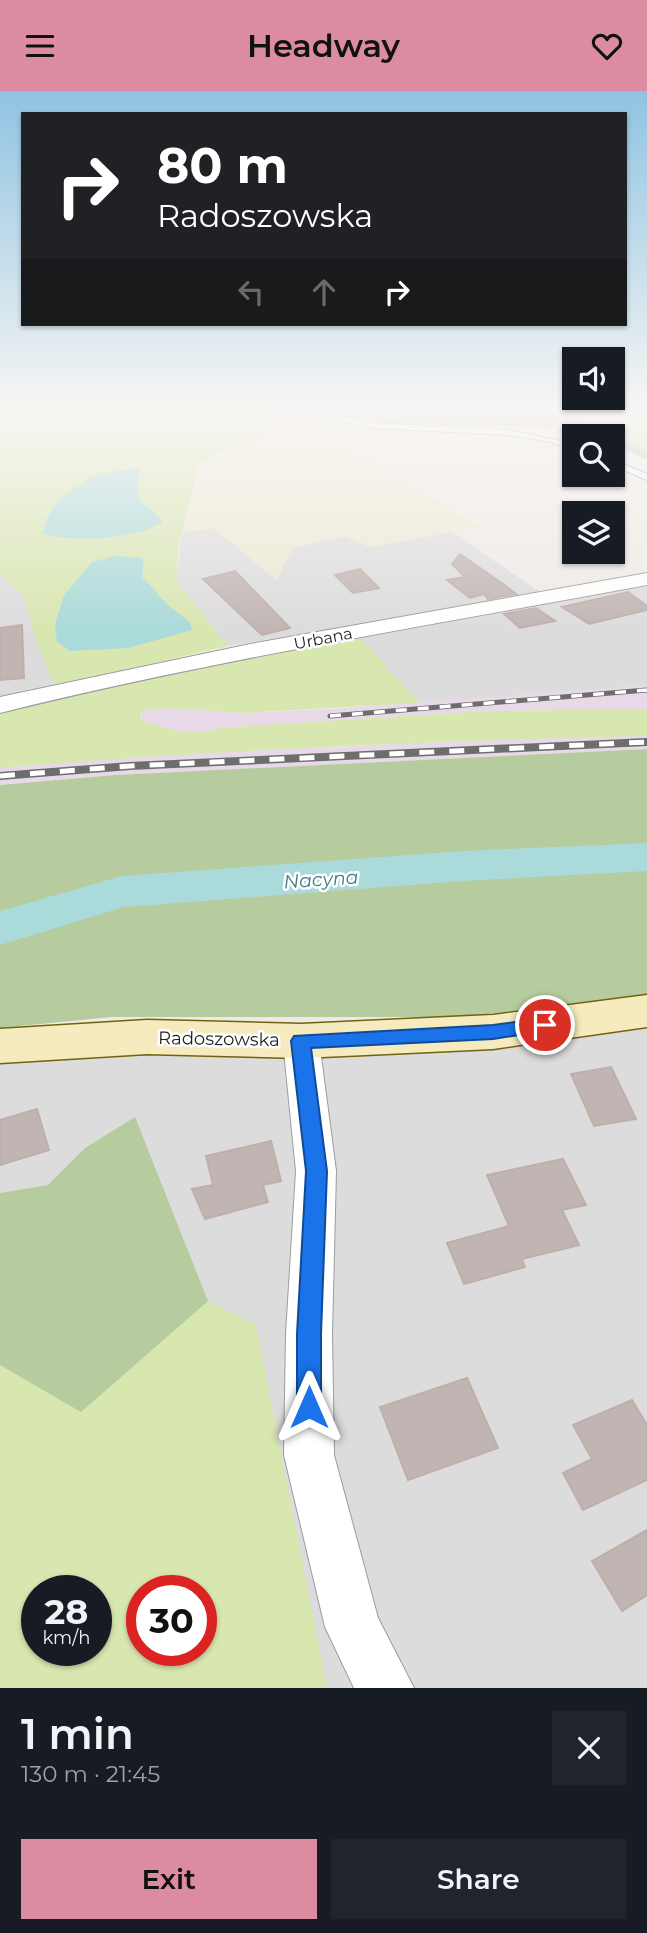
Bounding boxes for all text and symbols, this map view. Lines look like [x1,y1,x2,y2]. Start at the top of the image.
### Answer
text: Headway [247,26,400,65]
icon: menu [21,27,59,65]
icon: heart [588,27,626,65]
text: 80 m [157,136,288,195]
icon: right [42,140,133,231]
text: Radoszowska [157,196,373,235]
icon: left [232,273,270,311]
icon: ahead [305,273,343,311]
icon: right [378,273,416,311]
map controls [562,347,625,564]
button: sound [562,347,625,410]
button: search [562,424,625,487]
button: layers [562,501,625,564]
street label: Urbana [292,623,354,653]
water label: Nacyna [283,865,359,894]
pin [515,995,575,1055]
icon: arrive [526,1006,564,1044]
street label: Radoszowska [158,1027,280,1051]
position arrow [272,1370,346,1444]
speed limit sign: 30 [126,1575,217,1666]
text: 28 [45,1590,88,1633]
text: km/h [42,1627,91,1649]
text: 1 min [21,1708,134,1760]
button: close [552,1711,626,1785]
text: 130 m · 21:45 [21,1760,160,1788]
button: Exit [21,1839,317,1919]
button: Share [331,1839,626,1919]

